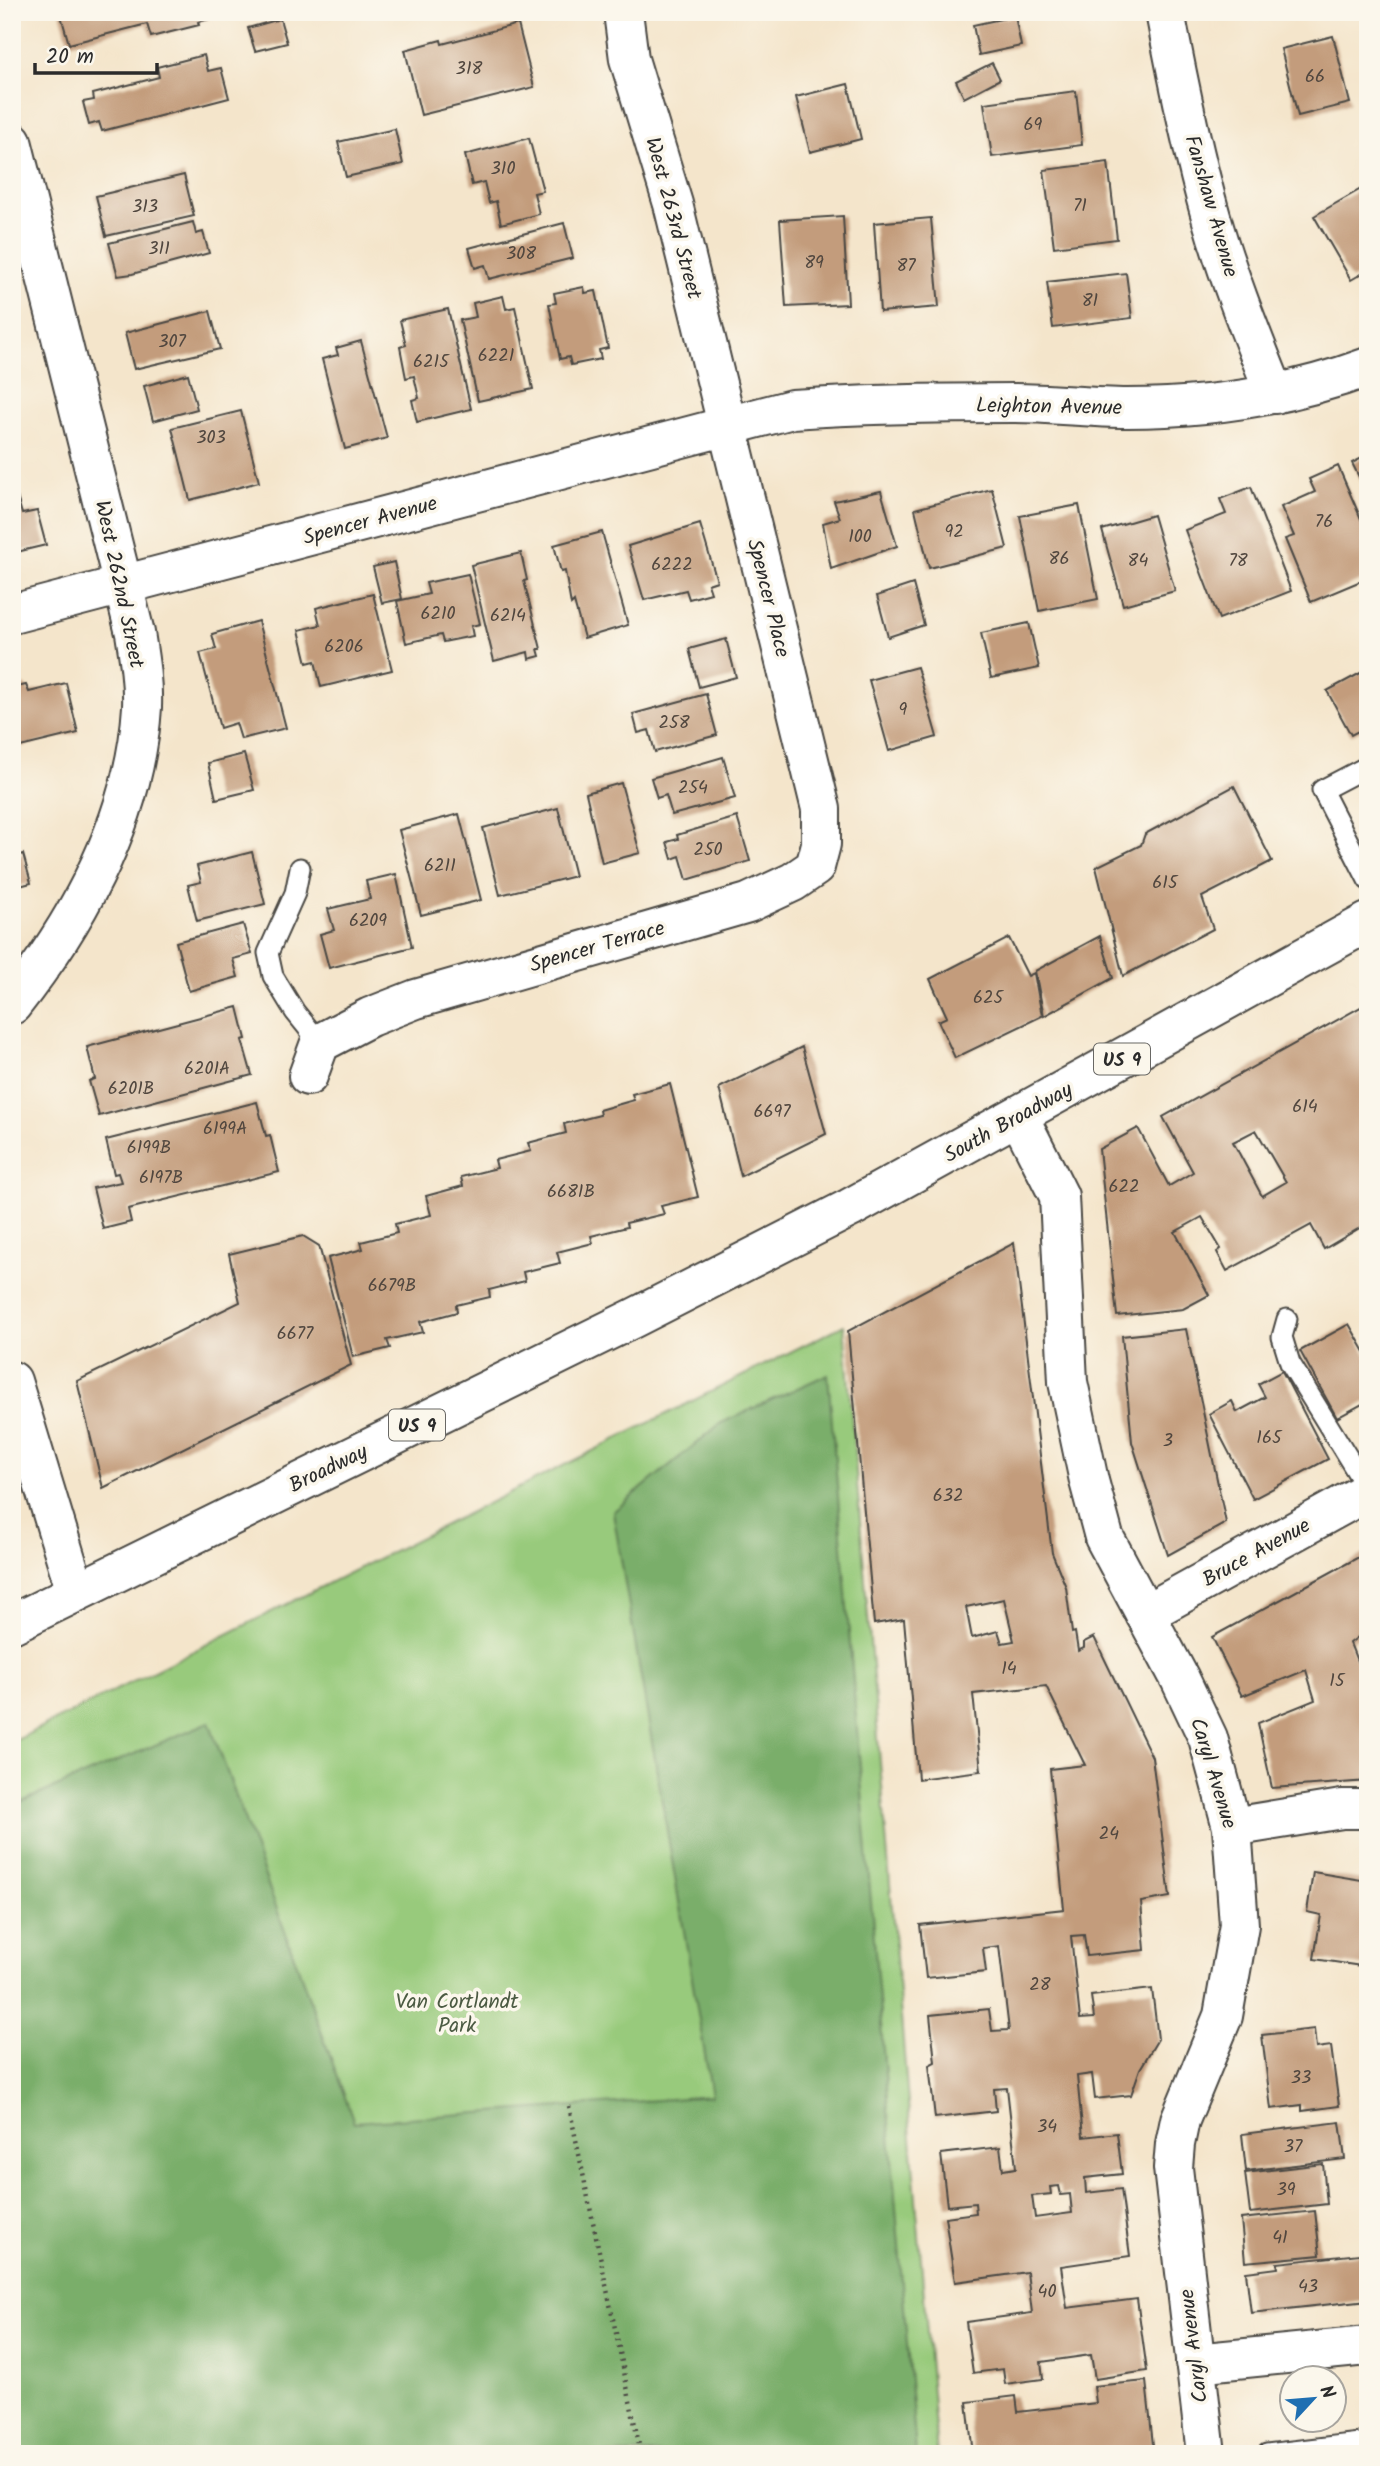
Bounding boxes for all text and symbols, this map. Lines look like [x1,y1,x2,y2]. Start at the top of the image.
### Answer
scale bar [35,32,158,76]
text: 20 m [46,41,94,74]
house number: 318 [456,55,483,84]
house number: 66 [1305,63,1325,92]
house number: 69 [1024,111,1043,140]
street label: Fanshaw Avenue [1175,131,1247,282]
street label: West 263rd Street [635,134,710,304]
house number: 310 [491,155,515,184]
house number: 71 [1073,192,1087,221]
house number: 313 [132,193,158,222]
house number: 311 [148,235,170,264]
house number: 308 [506,240,536,269]
house number: 89 [804,249,824,278]
house number: 87 [896,252,916,281]
house number: 81 [1082,287,1098,316]
house number: 307 [158,328,186,357]
house number: 6221 [478,342,514,371]
house number: 6215 [413,348,450,377]
street label: Leighton Avenue [976,390,1123,425]
house number: 303 [196,424,226,453]
street label: Spencer Avenue [300,488,442,555]
street label: West 262nd Street [85,497,153,672]
house number: 76 [1315,508,1333,537]
house number: 92 [944,518,964,547]
house number: 100 [848,523,872,552]
street label: Spencer Place [737,536,798,662]
house number: 86 [1049,545,1069,574]
house number: 84 [1128,547,1148,576]
house number: 78 [1228,547,1248,576]
house number: 6222 [651,551,693,580]
house number: 6210 [420,600,456,629]
house number: 6214 [490,602,526,631]
house number: 6206 [324,633,364,662]
house number: 9 [899,696,908,725]
house number: 258 [659,709,690,738]
house number: 254 [678,774,708,803]
house number: 250 [693,836,723,865]
house number: 6211 [424,852,456,881]
house number: 615 [1152,869,1179,898]
house number: 6209 [349,907,387,936]
street label: Spencer Terrace [526,912,669,982]
house number: 625 [973,984,1004,1013]
road number: US 9 [1094,1044,1150,1074]
house number: 6201A [184,1055,230,1084]
street label: South Broadway [938,1074,1079,1172]
house number: 6201B [108,1075,154,1104]
house number: 614 [1292,1093,1318,1122]
house number: 6697 [753,1098,791,1127]
house number: 6199A [203,1115,247,1144]
house number: 6199B [127,1134,171,1163]
house number: 6197B [139,1164,183,1193]
house number: 622 [1109,1173,1139,1202]
house number: 6681B [547,1178,595,1207]
house number: 6679B [368,1272,416,1301]
house number: 6677 [277,1320,314,1349]
road number: US 9 [389,1410,445,1441]
house number: 165 [1256,1424,1283,1453]
house number: 3 [1163,1427,1173,1456]
street label: Broadway [284,1436,374,1503]
house number: 632 [933,1482,963,1511]
street label: Bruce Avenue [1196,1510,1317,1597]
house number: 14 [1001,1655,1017,1684]
house number: 15 [1329,1667,1346,1696]
street label: Caryl Avenue [1180,1714,1245,1834]
house number: 24 [1099,1820,1119,1849]
house number: 28 [1029,1971,1051,2000]
park label: Van Cortlandt Park [396,1986,519,2043]
house number: 33 [1291,2064,1311,2093]
house number: 34 [1037,2113,1057,2142]
house number: 37 [1284,2133,1303,2162]
house number: 39 [1276,2176,1296,2205]
house number: 41 [1272,2224,1288,2253]
house number: 43 [1298,2273,1318,2302]
house number: 40 [1038,2278,1056,2307]
street label: Caryl Avenue [1171,2286,1218,2405]
north arrow [1278,2364,1348,2434]
text: N [1310,2380,1343,2404]

